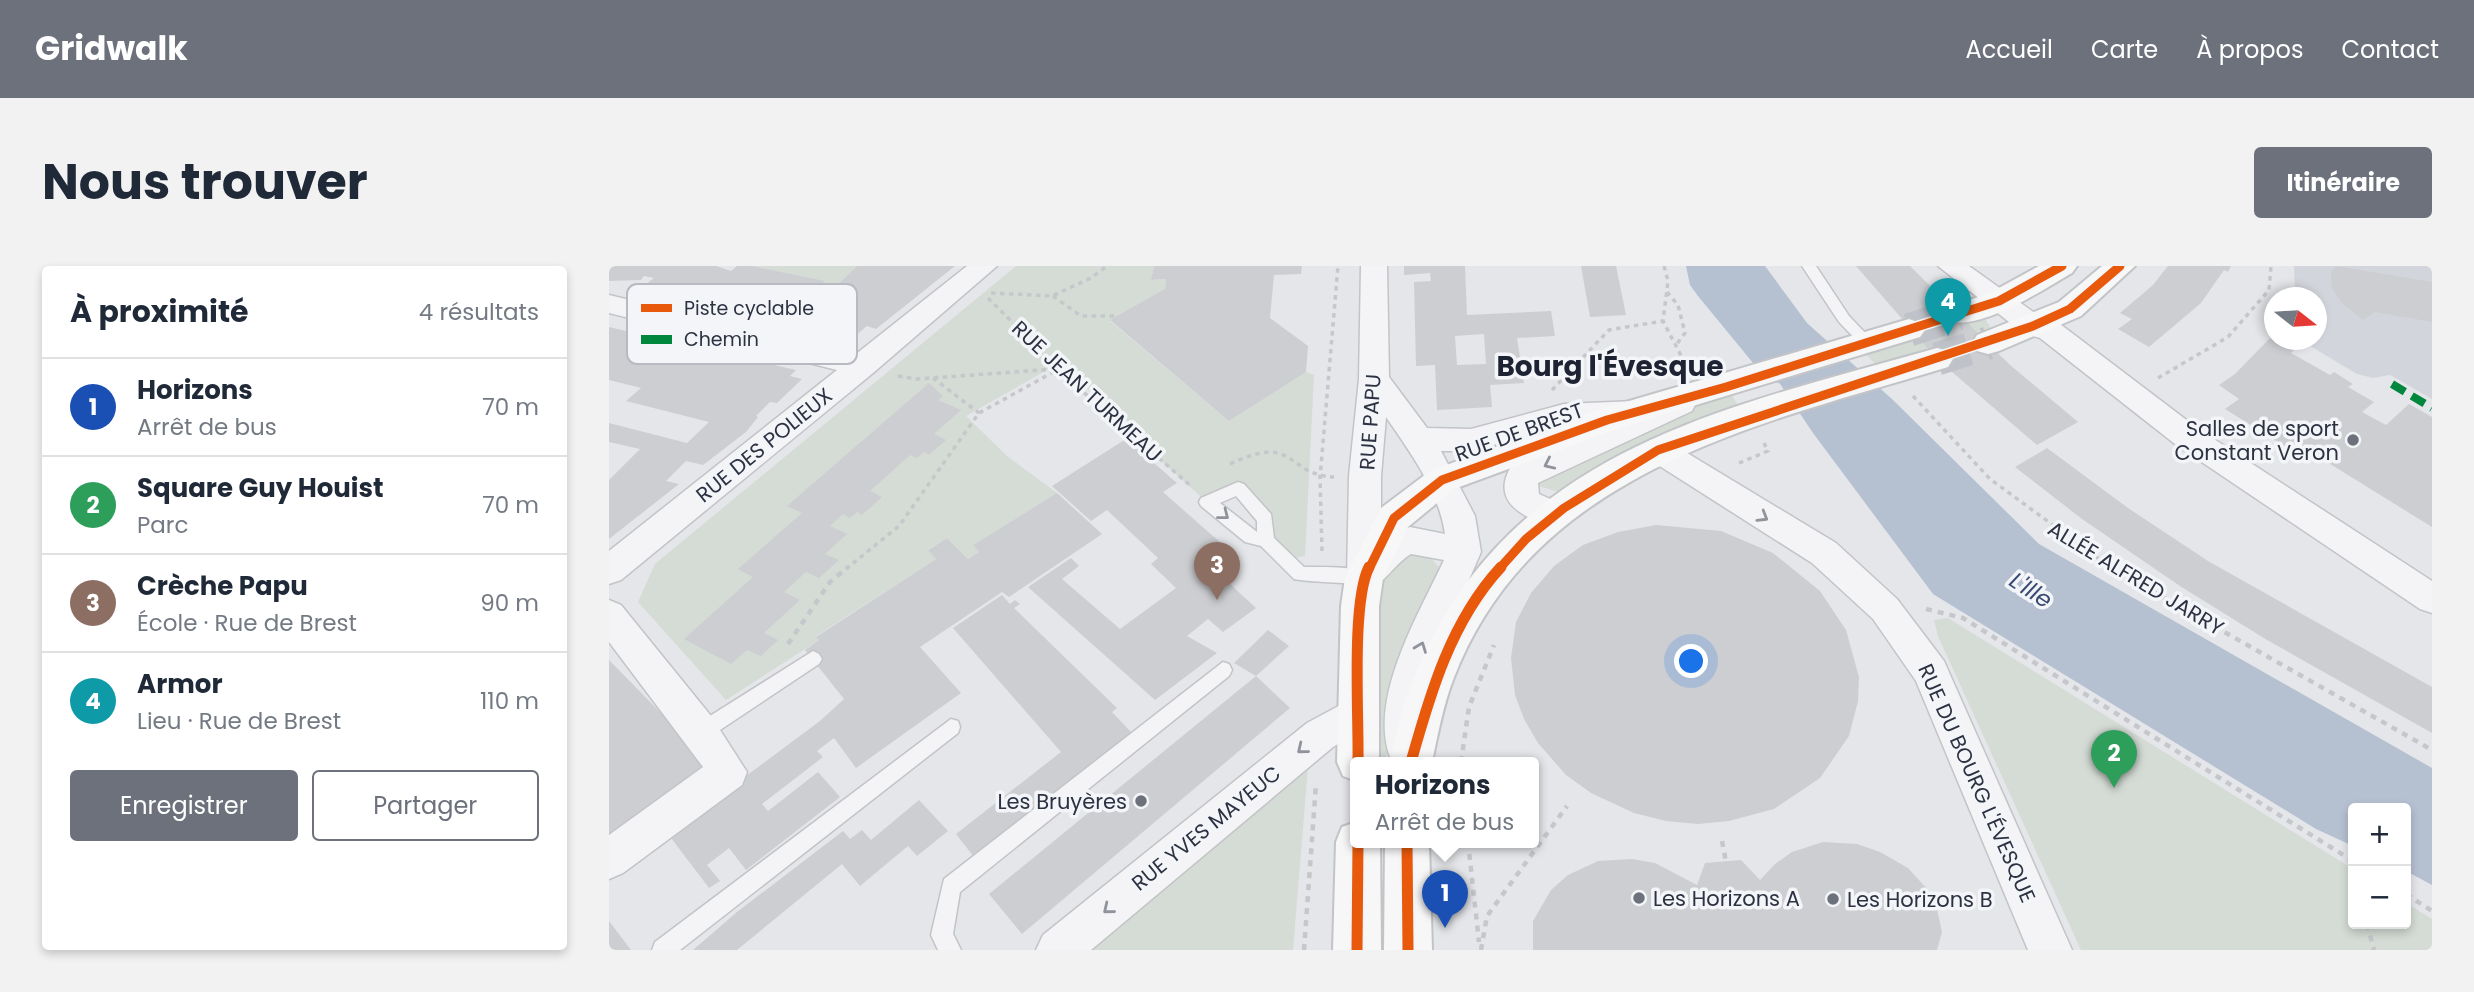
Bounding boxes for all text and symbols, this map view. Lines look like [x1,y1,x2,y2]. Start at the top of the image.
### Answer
text: Gridwalk [35,25,188,72]
text: Accueil [1966,33,2053,66]
text: Carte [2091,33,2158,66]
text: À propos [2196,33,2303,66]
text: Contact [2341,33,2439,66]
button: Itinéraire [2254,147,2432,218]
text: Nous trouver [42,148,368,216]
pin: 4 [1925,278,1971,336]
legend [627,284,857,364]
north arrow [2264,287,2327,350]
text: À proximité [70,290,249,333]
text: Piste cyclable [684,295,814,322]
text: 4 résultats [419,296,539,328]
street label: RUE JEAN TURMEAU [1006,314,1168,468]
text: Chemin [684,326,759,353]
district label: Bourg l'Évesque [1496,347,1724,386]
text: Horizons [137,372,253,408]
street label: RUE PAPU [1352,373,1388,471]
street label: RUE DES POLIEUX [690,381,838,509]
text: 1 [89,391,97,423]
text: 70 m [482,391,539,423]
street label: RUE DE BREST [1451,395,1587,469]
text: Arrêt de bus [137,411,277,443]
place label: Salles de sport Constant Veron [2174,414,2339,467]
marker: Salles de sport Constant Veron [2345,432,2361,448]
one-way arrow [1544,456,1557,470]
text: Square Guy Houist [137,470,384,506]
text: 2 [86,489,100,521]
text: 70 m [482,489,539,521]
one-way arrow [1216,507,1229,520]
one-way arrow [1755,508,1768,521]
text: Parc [137,509,188,541]
street label: ALLÉE ALFRED JARRY [2043,514,2229,642]
pin: 3 [1194,542,1240,600]
water label: L'Ille [2003,564,2059,616]
text: Crèche Papu [137,568,308,604]
text: 3 [86,587,100,619]
text: 90 m [480,587,539,619]
text: École · Rue de Brest [137,607,357,639]
one-way arrow [1413,642,1427,654]
your location [1674,644,1708,678]
street label: RUE DU BOURG L'ÉVESQUE [1911,659,2043,907]
text: Armor [137,666,223,702]
text: 4 [85,685,101,717]
text: 110 m [480,685,539,717]
text: Lieu · Rue de Brest [137,705,341,737]
pin: 2 [2091,730,2137,788]
one-way arrow [1298,741,1311,753]
popup [1350,757,1539,848]
street label: RUE YVES MAYEUC [1125,759,1287,897]
text: Horizons [1375,767,1491,803]
button: Enregistrer [70,770,298,841]
button: Partager [312,770,539,841]
place label: Les Bruyères [998,787,1127,816]
marker: Les Bruyères [1133,793,1149,809]
map controls [2348,803,2411,929]
button: + [2348,803,2411,866]
text: Arrêt de bus [1375,806,1514,838]
button: − [2348,866,2411,929]
pin: 1 [1422,870,1468,928]
place label: Les Horizons A [1653,884,1800,913]
place label: Les Horizons B [1847,885,1993,914]
marker: Les Horizons A [1631,890,1647,906]
marker: Les Horizons B [1825,891,1841,907]
one-way arrow [1103,901,1116,913]

